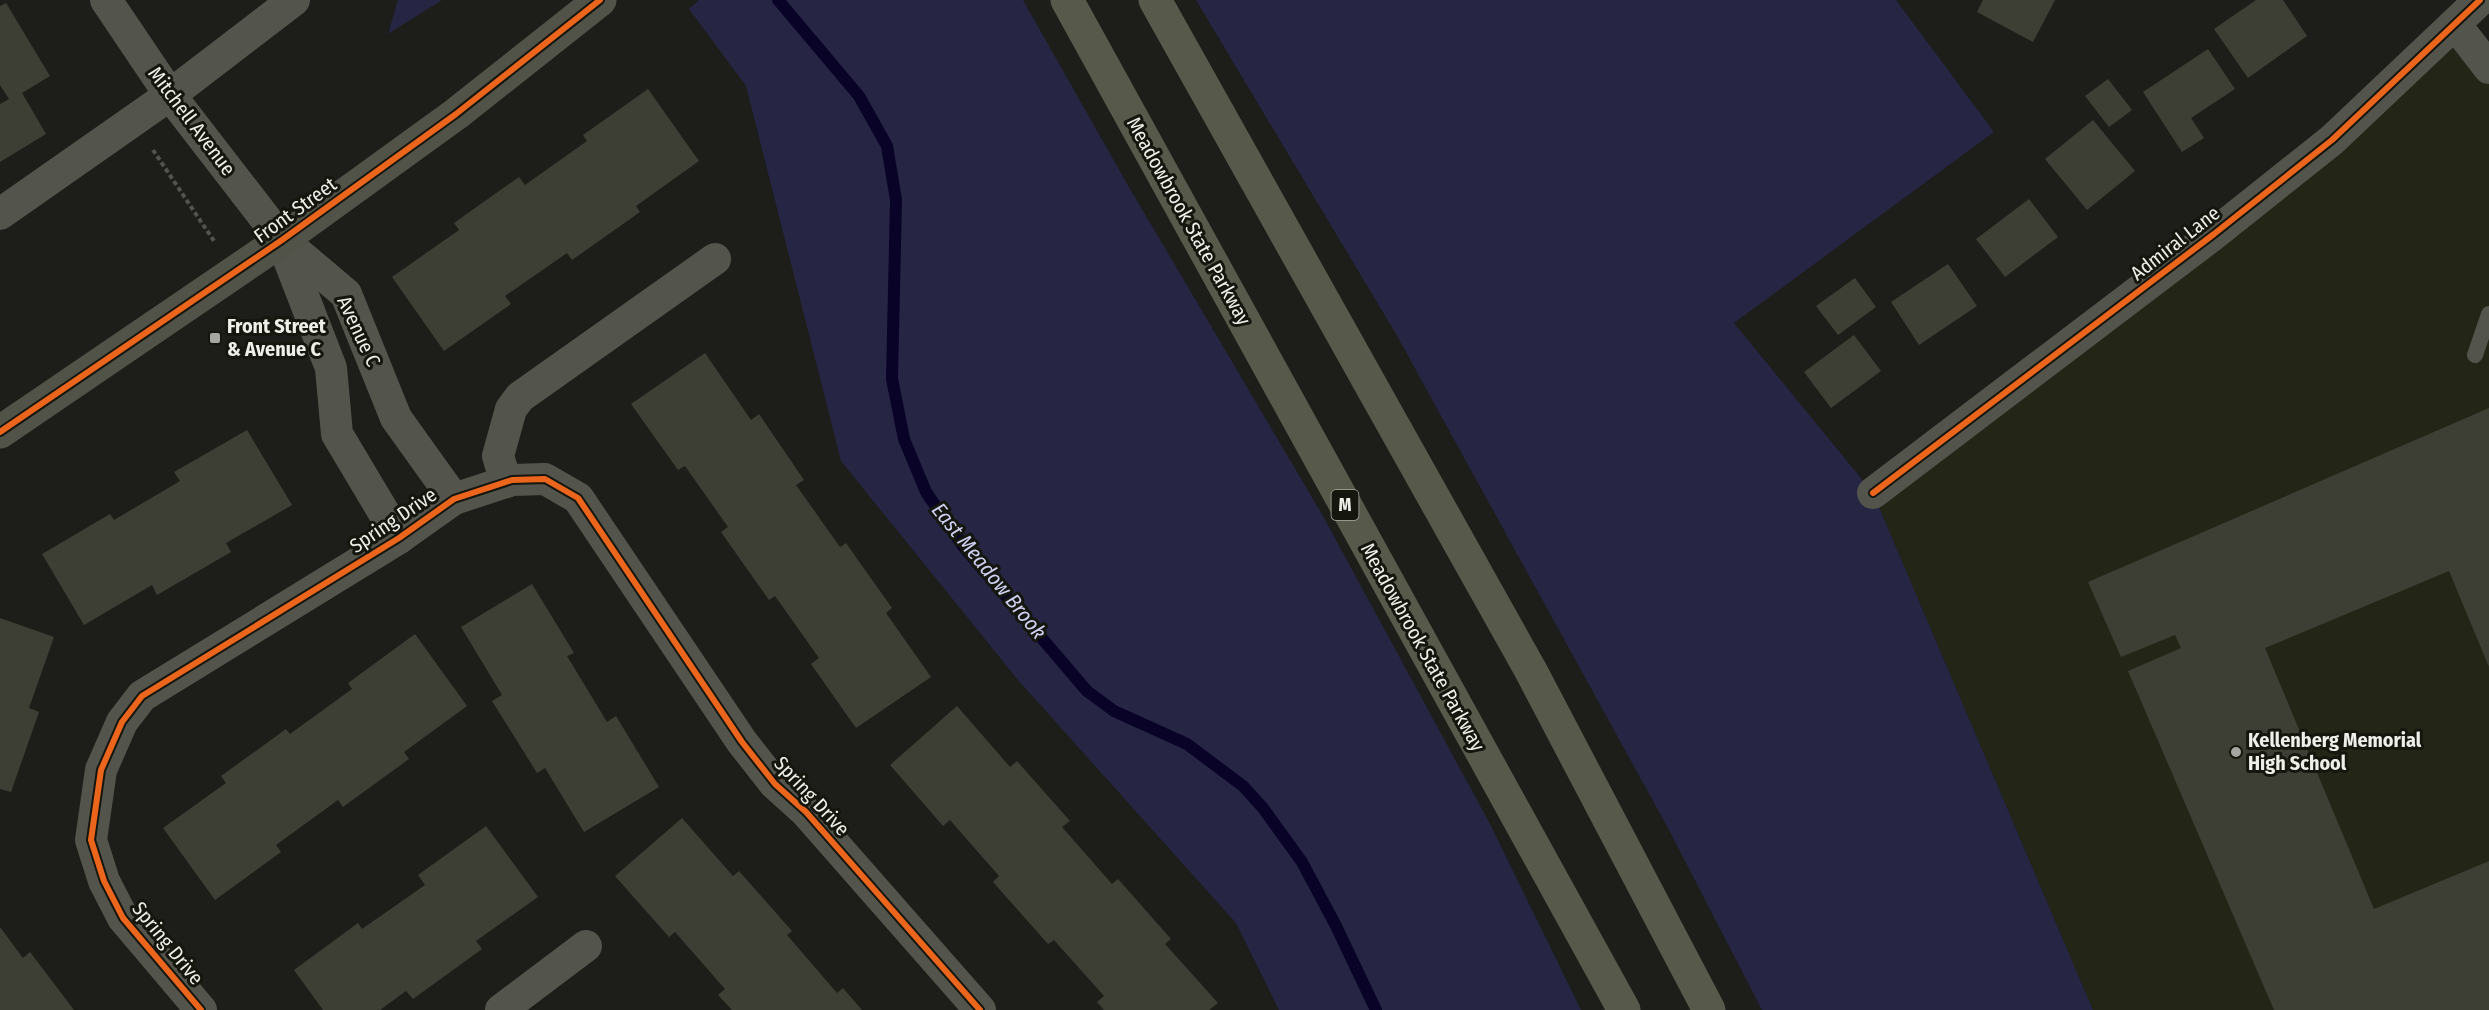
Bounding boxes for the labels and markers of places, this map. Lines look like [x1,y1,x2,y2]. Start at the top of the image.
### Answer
place label: Front Street & Avenue C [227,314,327,361]
marker: Front Street & Avenue C [208,331,222,345]
place label: Kellenberg Memorial High School [2248,728,2422,775]
marker: Kellenberg Memorial High School [2229,745,2243,759]

